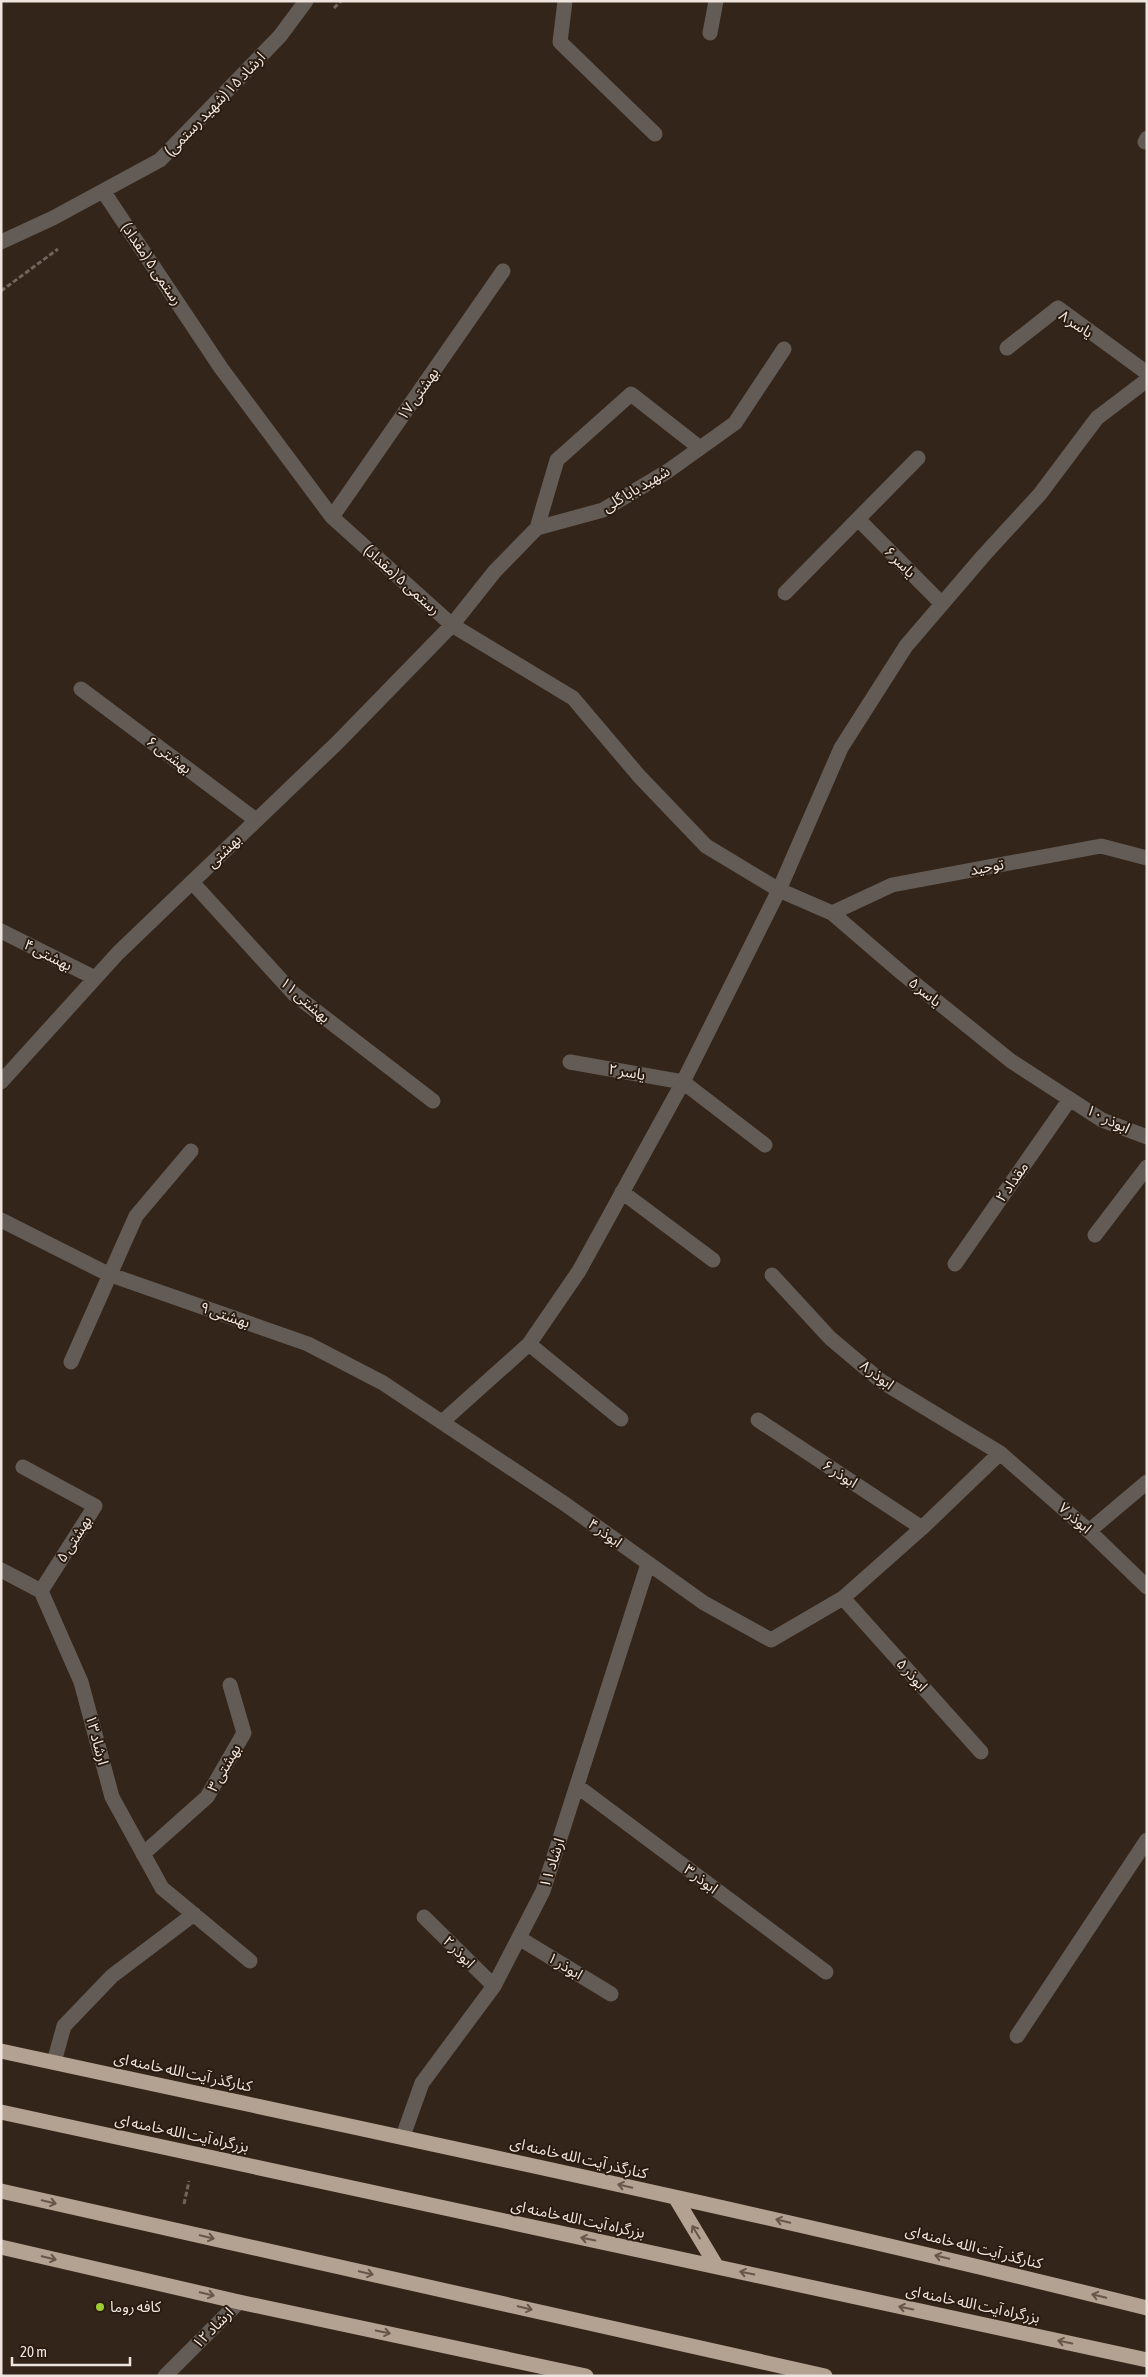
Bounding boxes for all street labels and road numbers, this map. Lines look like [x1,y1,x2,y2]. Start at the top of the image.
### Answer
street label: ارشاد ۱۵ (شهید رستمی) [161,48,269,160]
street label: رستمی ۵ (مقداد) [118,219,186,309]
street label: یاسر ۸ [1055,306,1097,342]
street label: بهشتی ۱۷ [393,364,443,424]
street label: شهید بابا گلی [599,462,673,516]
street label: رستمی ۵ (مقداد) [360,541,444,619]
street label: یاسر ۶ [880,542,920,582]
street label: بهشتی ۶ [143,732,195,778]
street label: بهشتی [203,830,245,872]
street label: توحید [969,855,1005,879]
street label: بهشتی ۴ [21,935,75,975]
street label: بهشتی ۱۱ [276,973,334,1027]
street label: یاسر ۵ [905,973,945,1011]
street label: یاسر ۲ [607,1060,647,1084]
street label: ابوذر ۱۰ [1083,1101,1133,1137]
street label: مقداد ۲ [992,1159,1031,1205]
street label: بهشتی ۹ [198,1298,252,1332]
street label: ابوذر ۸ [856,1356,898,1394]
street label: ابوذر ۶ [819,1456,861,1492]
street label: ابوذر ۷ [1055,1499,1095,1537]
street label: بهشتی ۵ [52,1512,96,1566]
street label: ابوذر ۴ [584,1515,626,1551]
street label: ابوذر ۵ [893,1655,931,1695]
street label: ارشاد ۱۳ [82,1713,112,1767]
street label: بهشتی ۳ [203,1741,245,1795]
street label: ارشاد ۱۱ [536,1836,568,1890]
street label: ابوذر ۳ [680,1860,722,1898]
street label: ابوذر ۲ [439,1932,479,1972]
street label: ابوذر ۱ [544,1948,586,1984]
street label: کنارگذر آیت الله خامنه ای [112,2049,254,2096]
street label: بزرگراه آیت الله خامنه ای [113,2110,251,2156]
street label: کنارگذر آیت الله خامنه ای [508,2133,650,2183]
street label: بزرگراه آیت الله خامنه ای [509,2196,647,2242]
street label: کنارگذر آیت الله خامنه ای [904,2221,1045,2273]
street label: بزرگراه آیت الله خامنه ای [904,2281,1042,2327]
street label: ارشاد ۱۲ [189,2304,237,2352]

